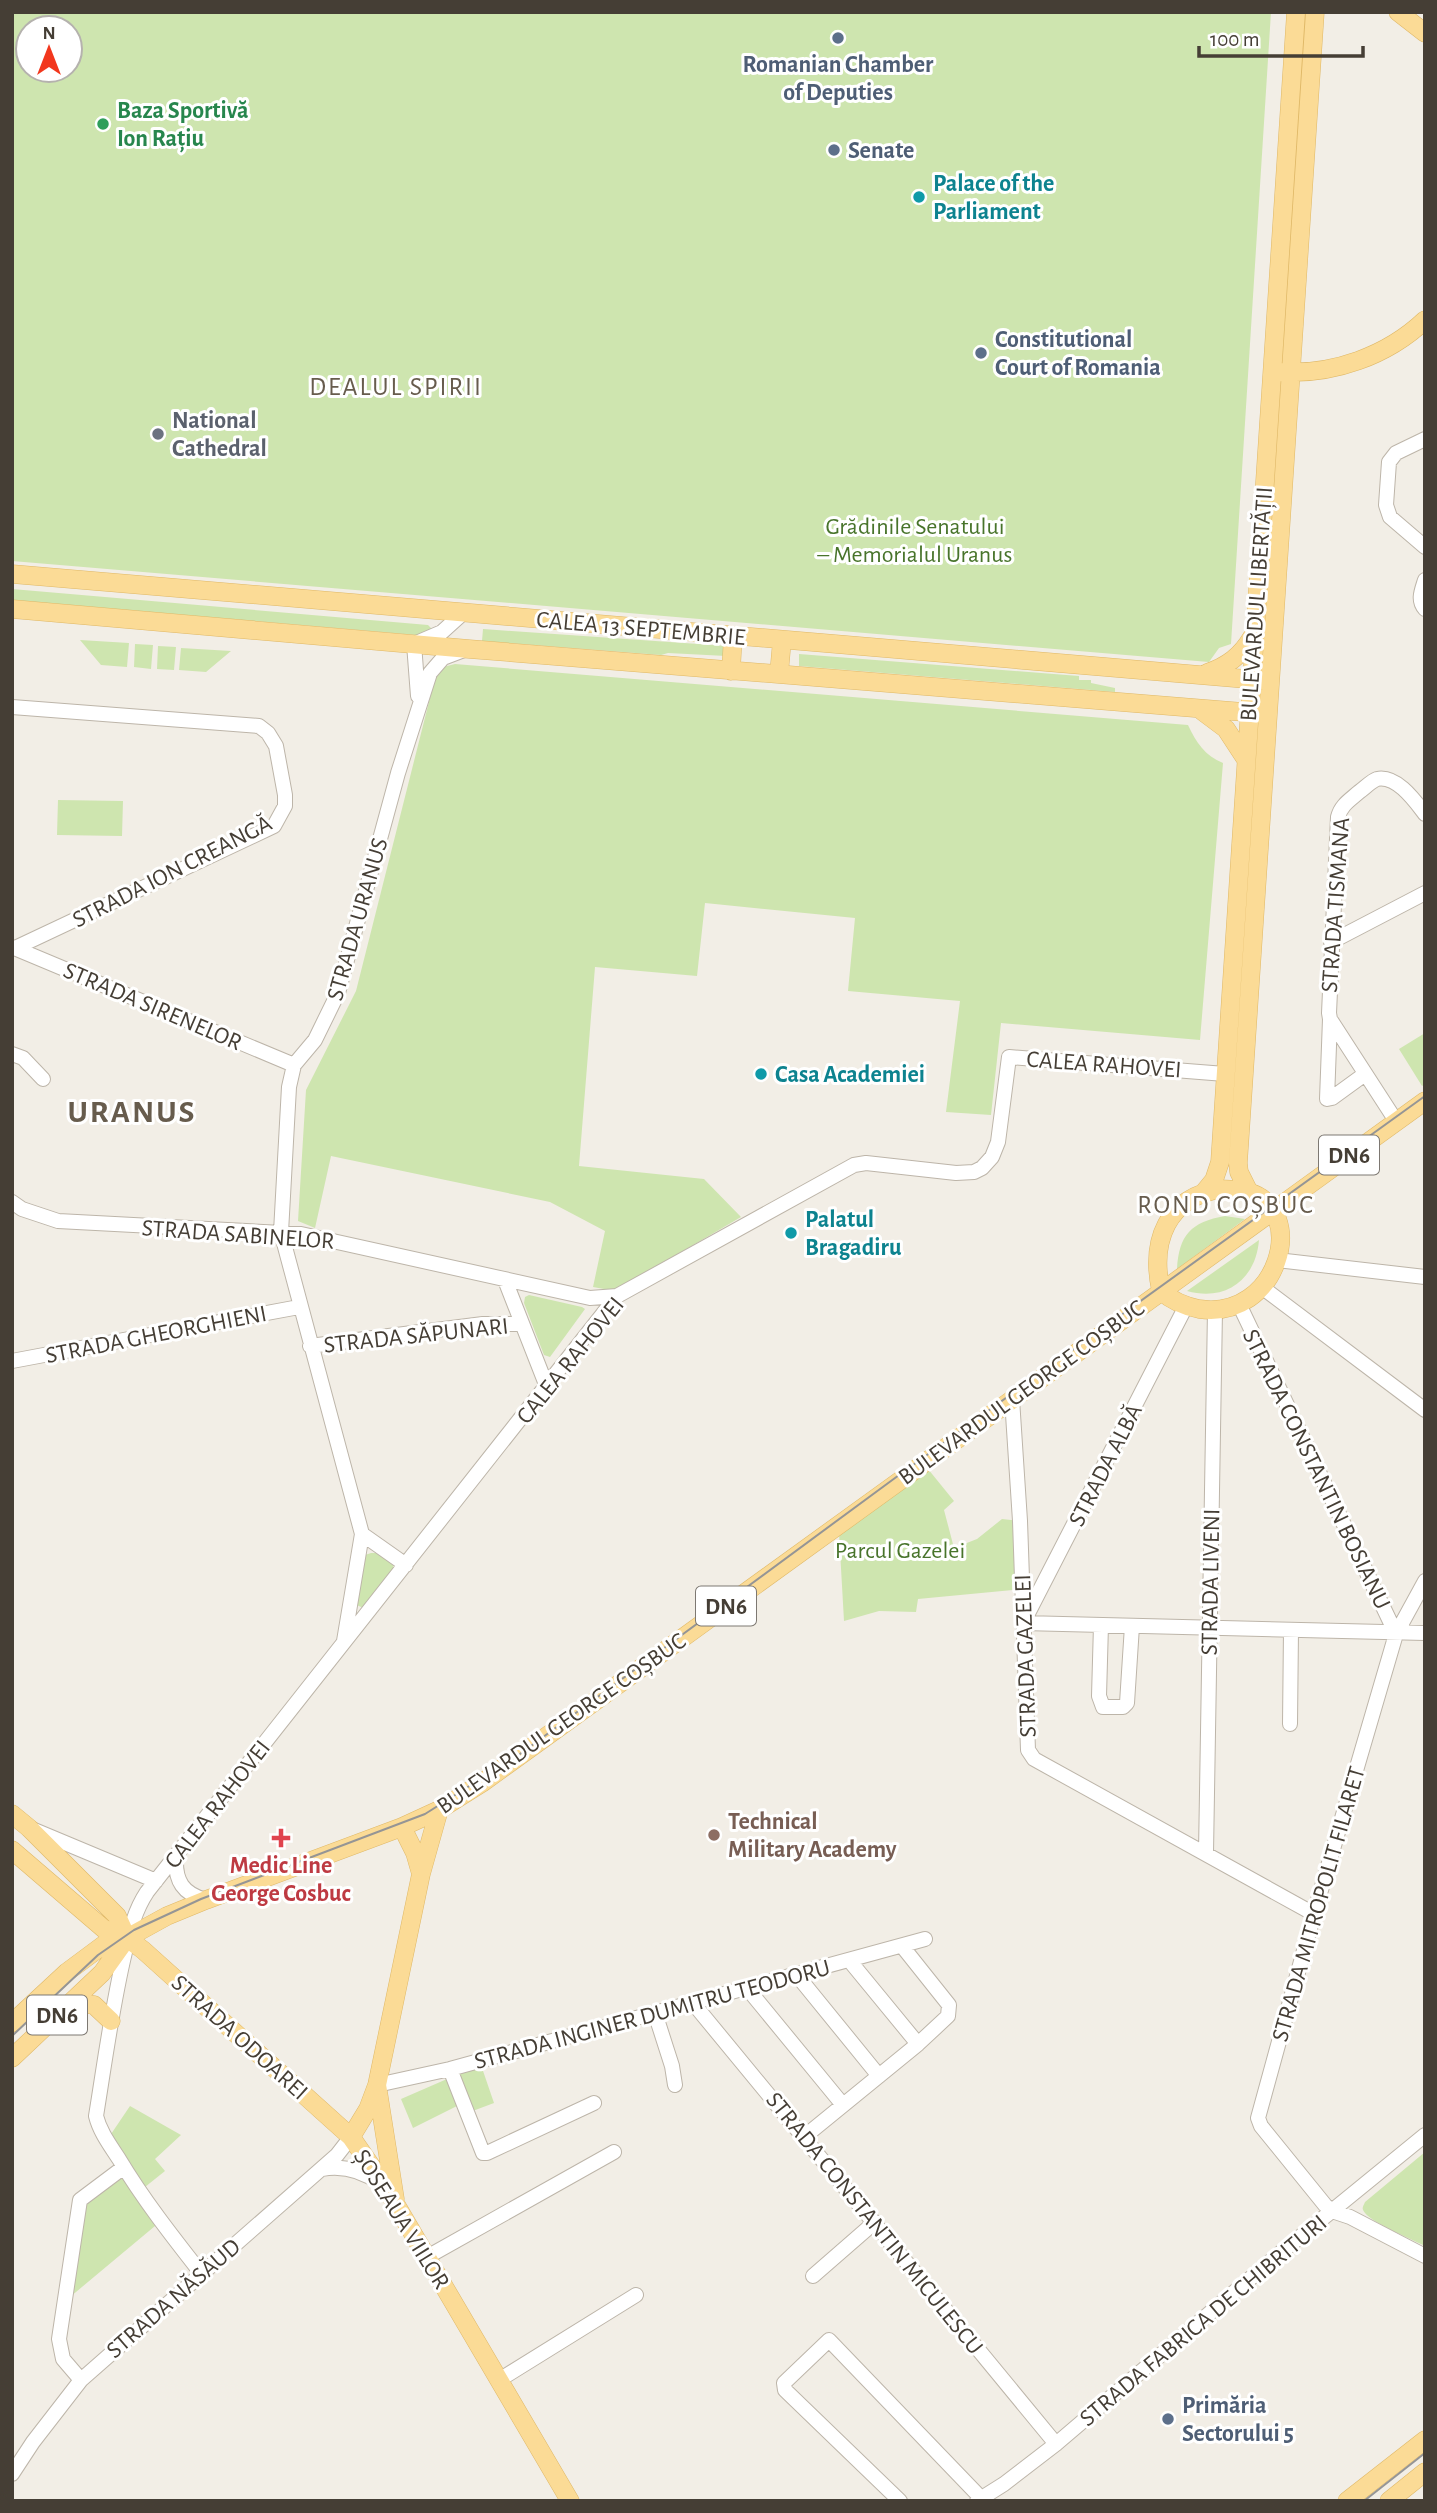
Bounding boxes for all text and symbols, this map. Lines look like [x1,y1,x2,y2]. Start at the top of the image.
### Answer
north arrow [14,14,84,84]
scale bar [1199,14,1364,58]
text: N [42,24,56,43]
text: 100 m [1210,29,1260,50]
marker: Romanian Chamber of Deputies [830,30,846,46]
place label: Romanian Chamber of Deputies [743,53,934,105]
place label: Baza Sportivă Ion Rațiu [117,99,249,153]
marker: Baza Sportivă Ion Rațiu [95,116,111,132]
place label: Senate [848,139,914,163]
marker: Senate [826,142,842,158]
place label: Palace of the Parliament [933,172,1054,224]
marker: Palace of the Parliament [911,189,927,205]
place label: Constitutional Court of Romania [995,328,1161,380]
marker: Constitutional Court of Romania [973,345,989,361]
district label: DEALUL SPIRII [309,374,483,400]
place label: National Cathedral [172,409,267,461]
marker: National Cathedral [150,426,166,442]
street label: BULEVARDUL LIBERTĂȚII [1236,486,1278,722]
park label: Grădinile Senatului – Memorialul Uranus [817,515,1012,567]
street label: CALEA 13 SEPTEMBRIE [535,608,747,650]
street label: STRADA ION CREANGĂ [69,810,276,933]
street label: STRADA TISMANA [1318,817,1354,993]
street label: STRADA URANUS [323,835,393,1003]
street label: STRADA SIRENELOR [60,959,245,1055]
street label: CALEA RAHOVEI [1026,1048,1182,1082]
place label: Casa Academiei [775,1063,925,1087]
marker: Casa Academiei [753,1066,769,1082]
district label: URANUS [67,1096,197,1128]
road number: DN6 [1319,1136,1379,1174]
district label: ROND COȘBUC [1137,1192,1315,1220]
place label: Palatul Bragadiru [805,1208,902,1260]
street label: STRADA SABINELOR [141,1216,335,1254]
marker: Palatul Bragadiru [783,1225,799,1241]
street label: CALEA RAHOVEI [513,1293,629,1429]
street label: BULEVARDUL GEORGE COȘBUC [894,1296,1150,1491]
street label: STRADA GHEORGHIENI [44,1302,269,1368]
street label: STRADA SĂPUNARI [322,1313,510,1358]
street label: STRADA CONSTANTIN BOSIANU [1238,1326,1394,1613]
street label: STRADA ALBĂ [1064,1400,1147,1530]
street label: STRADA LIVENI [1198,1508,1224,1656]
park label: Parcul Gazelei [835,1539,965,1563]
street label: STRADA GAZELEI [1011,1574,1041,1738]
road number: DN6 [696,1586,756,1625]
street label: BULEVARDUL GEORGE COȘBUC [433,1629,691,1820]
street label: CALEA RAHOVEI [161,1736,275,1873]
street label: STRADA MITROPOLIT FILARET [1268,1764,1370,2045]
place label: Technical Military Academy [728,1810,897,1862]
marker: Technical Military Academy [706,1827,722,1843]
marker: Medic Line George Cosbuc [271,1828,291,1848]
place label: Medic Line George Cosbuc [211,1854,351,1906]
street label: STRADA INGINER DUMITRU TEODORU [472,1956,833,2074]
street label: STRADA ODOAREI [167,1971,312,2105]
road number: DN6 [27,1996,87,2034]
street label: STRADA CONSTANTIN MICULESCU [761,2088,987,2359]
street label: ȘOSEAUA VIILOR [348,2146,454,2294]
street label: STRADA FABRICA DE CHIBRITURI [1076,2211,1332,2431]
street label: STRADA NĂSĂUD [102,2234,245,2363]
place label: Primăria Sectorului 5 [1182,2394,1294,2446]
marker: Primăria Sectorului 5 [1160,2411,1176,2427]

